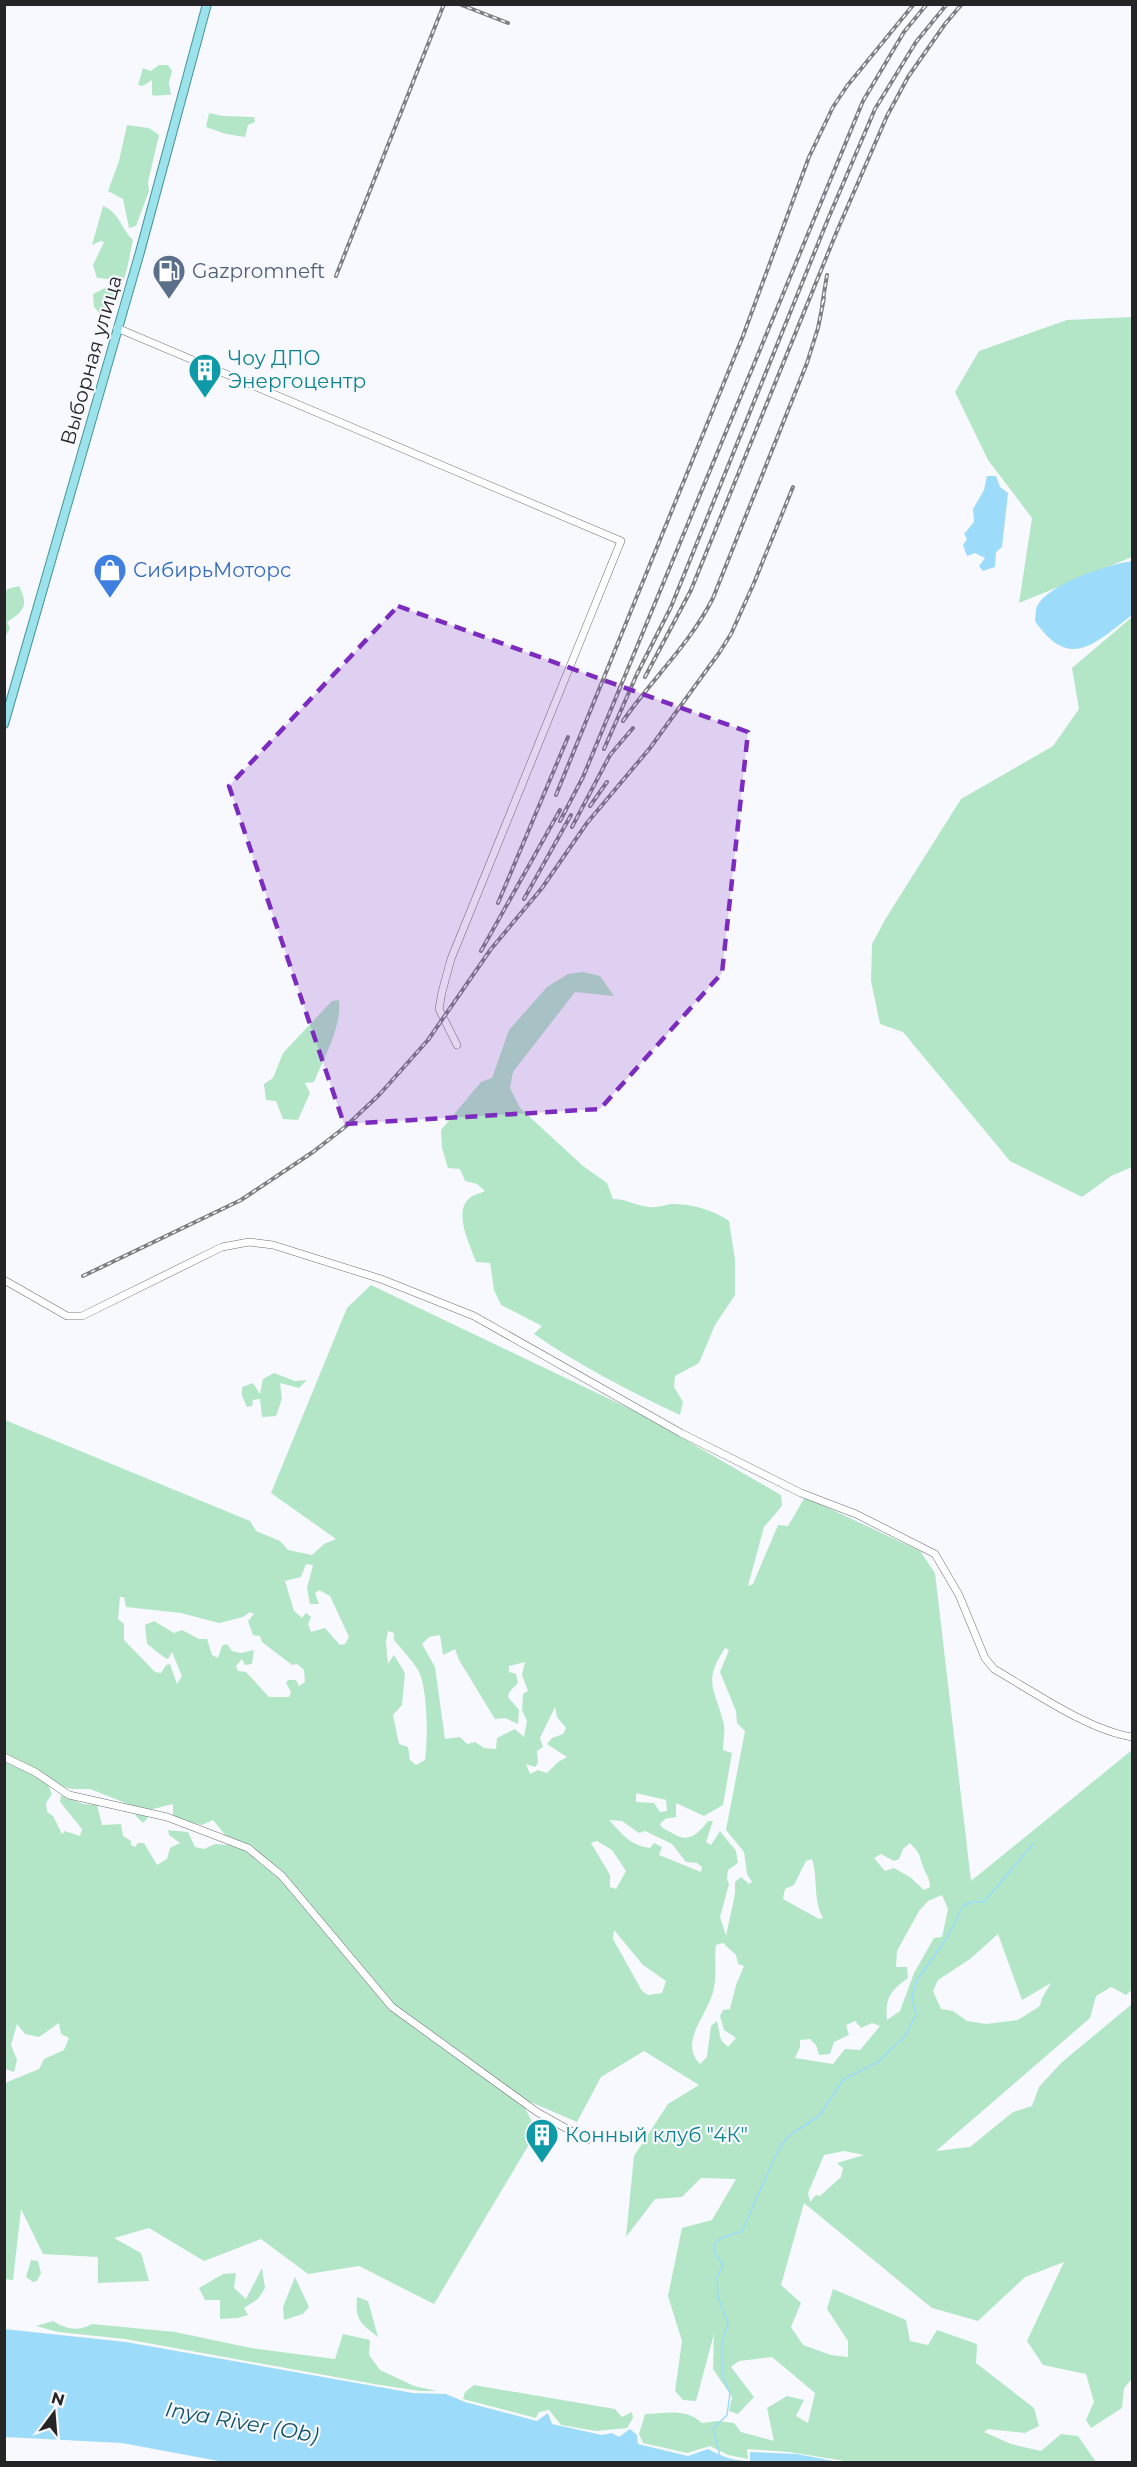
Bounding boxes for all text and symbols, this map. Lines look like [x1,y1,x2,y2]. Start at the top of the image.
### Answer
fuel station icon: Gazpromneft [151,253,187,300]
place label: Gazpromneft [192,259,325,283]
street label: Выборная улица [55,272,127,448]
place label: Чоу ДПО Энергоцентр [228,346,366,393]
building icon: Чоу ДПО Энергоцентр [187,352,223,399]
shop icon: СибирьМоторс [92,552,128,599]
place label: СибирьМоторс [133,558,291,582]
building icon: Конный клуб "4К" [524,2117,560,2164]
place label: Конный клуб "4К" [565,2123,748,2147]
north arrow [24,2383,84,2443]
text: N [49,2388,67,2410]
water label: Inya River (Ob) [163,2396,321,2448]

